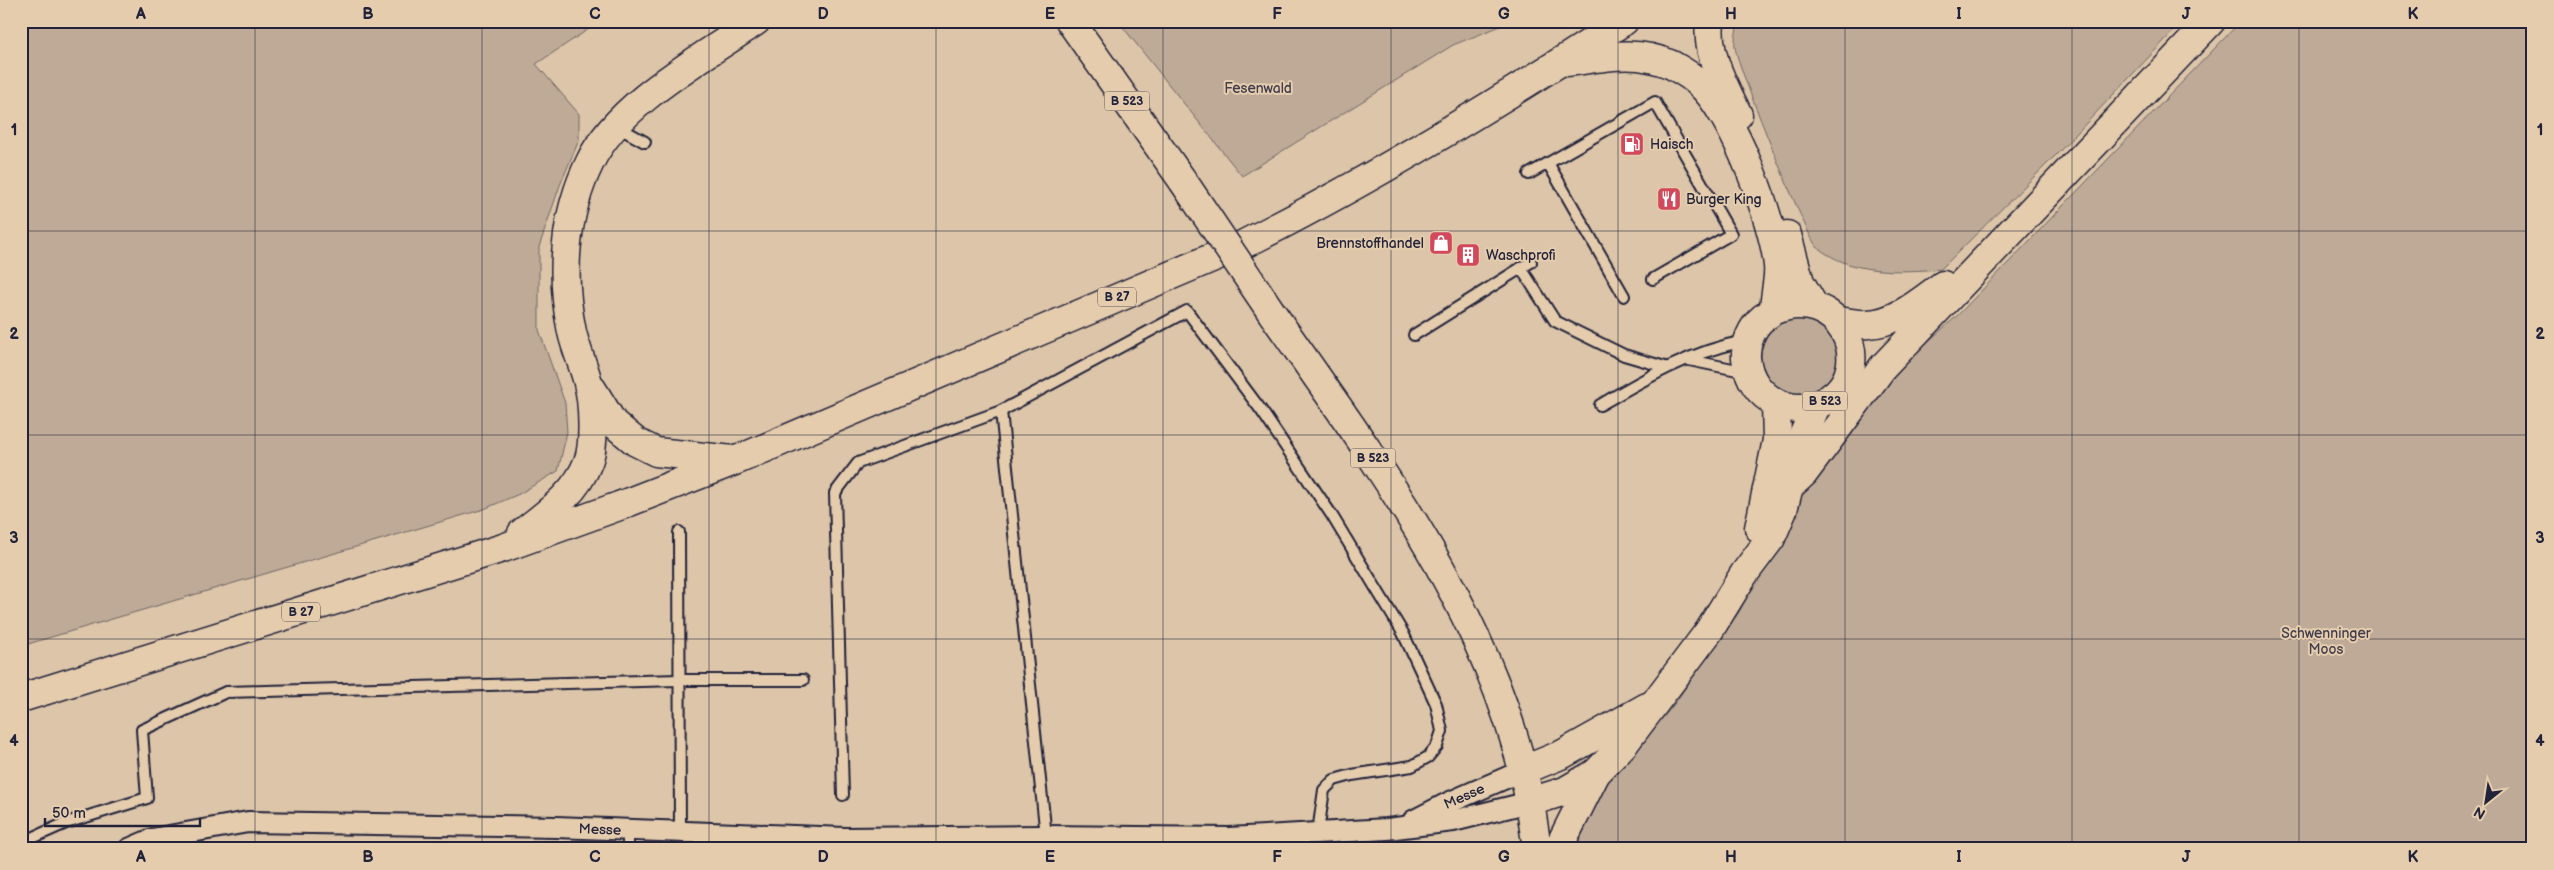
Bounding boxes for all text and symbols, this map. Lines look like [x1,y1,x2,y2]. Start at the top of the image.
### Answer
text: A [135,5,146,24]
text: B [362,5,374,24]
text: C [589,5,601,24]
text: D [817,5,829,24]
text: E [1045,5,1055,24]
text: F [1272,5,1282,24]
text: G [1498,5,1510,24]
text: H [1725,5,1737,24]
text: I [1956,5,1962,24]
text: J [2182,5,2191,24]
text: K [2408,5,2419,24]
park label: Fesenwald [1224,80,1292,97]
road number: B 523 [1104,92,1150,110]
text: 1 [11,121,17,140]
text: 1 [2537,121,2543,140]
fuel station icon: Haisch [1619,131,1645,157]
place label: Haisch [1650,136,1694,153]
restaurant icon: Burger King [1656,186,1682,212]
place label: Burger King [1686,191,1762,208]
shop icon: Brennstoffhandel [1428,230,1454,256]
place label: Brennstoffhandel [1316,235,1424,252]
building icon: Waschprofi [1455,242,1481,268]
place label: Waschprofi [1486,247,1556,264]
road number: B 27 [1098,288,1136,306]
text: 2 [9,325,19,344]
text: 2 [2535,325,2545,344]
road number: B 523 [1802,392,1848,411]
road number: B 523 [1350,448,1396,468]
text: 3 [9,529,19,548]
text: 3 [2535,529,2545,548]
road number: B 27 [282,602,320,622]
park label: Schwenninger Moos [2281,625,2372,658]
text: 4 [9,732,19,751]
text: 4 [2535,732,2545,751]
north arrow [2462,778,2512,828]
street label: Messe [1441,780,1487,813]
scale bar [45,795,200,827]
text: N [2471,803,2489,823]
text: 50 m [52,804,86,823]
street label: Messe [578,820,622,839]
text: A [135,848,146,867]
text: B [362,848,374,867]
text: C [589,848,601,867]
text: D [817,848,829,867]
text: E [1045,848,1055,867]
text: F [1272,848,1282,867]
text: G [1498,848,1510,867]
text: H [1725,848,1737,867]
text: I [1956,848,1962,867]
text: J [2182,848,2191,867]
text: K [2408,848,2419,867]

